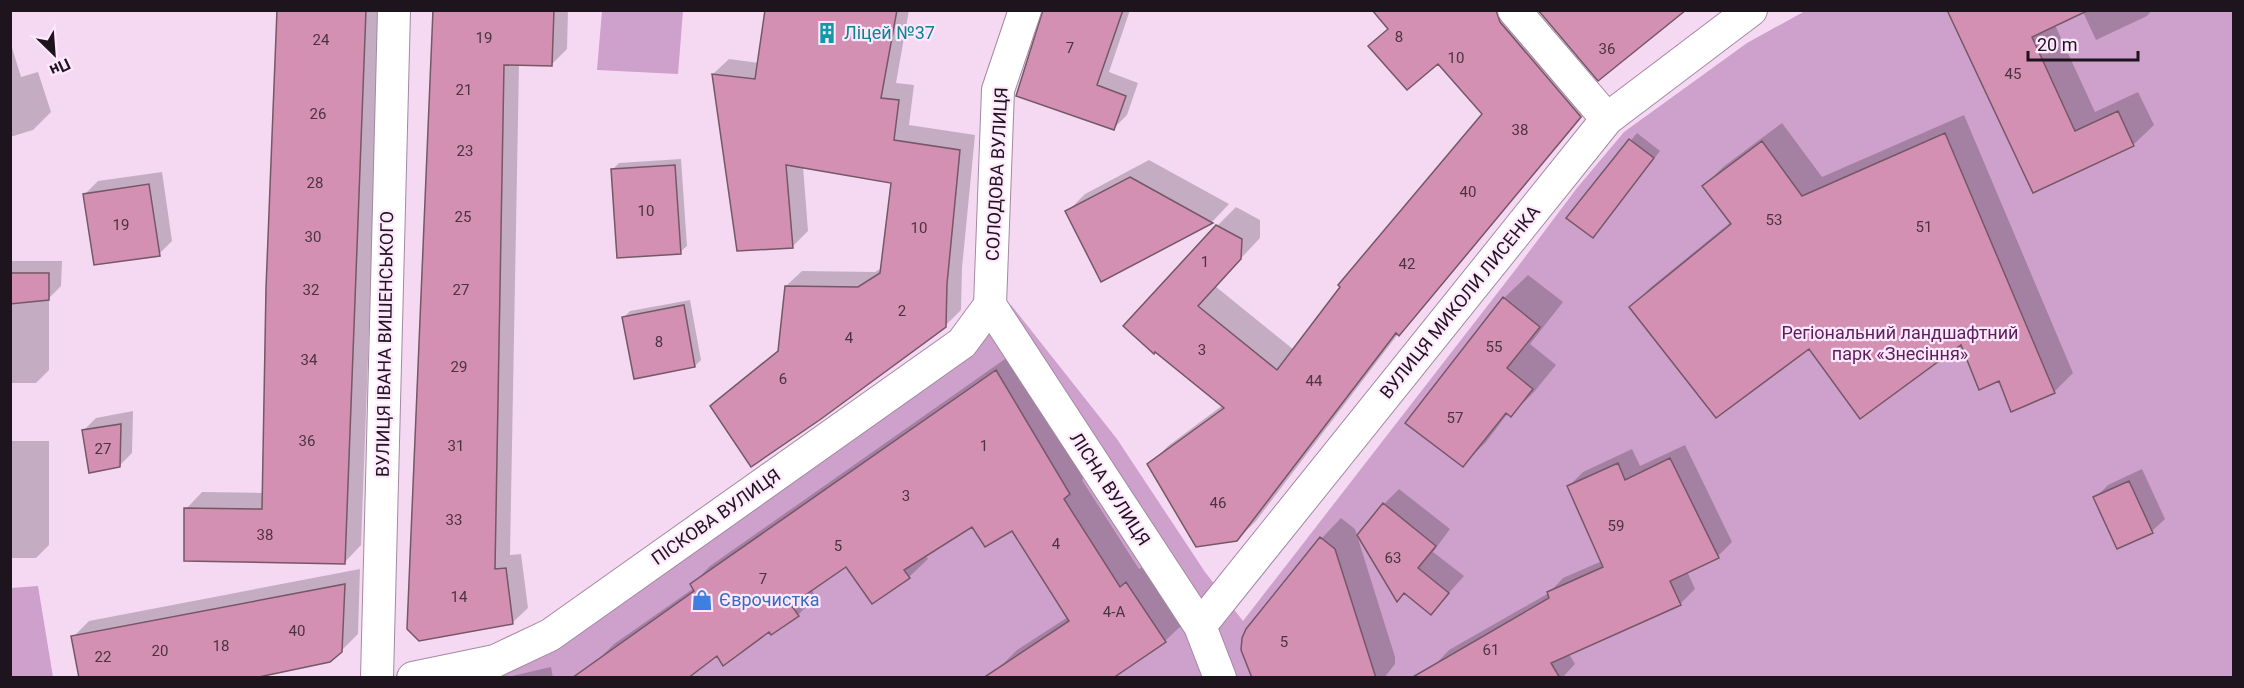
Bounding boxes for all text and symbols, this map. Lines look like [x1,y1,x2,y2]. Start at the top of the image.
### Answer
building icon: Ліцей №37 [815,21,839,45]
place label: Ліцей №37 [844,22,935,43]
north arrow [24,24,84,84]
scale bar [2028,24,2138,62]
house number: 8 [1395,28,1403,46]
house number: 19 [476,29,492,47]
house number: 24 [313,31,330,49]
text: 20 m [2037,34,2077,55]
house number: 7 [1066,39,1074,57]
house number: 36 [1599,40,1615,58]
house number: 10 [1448,49,1464,67]
text: Пн [47,54,73,80]
house number: 45 [2005,65,2021,83]
house number: 21 [456,81,472,99]
street label: СОЛОДОВА ВУЛИЦЯ [981,87,1012,261]
house number: 26 [310,105,326,123]
house number: 38 [1512,121,1528,139]
house number: 23 [457,142,473,160]
house number: 28 [307,174,323,192]
house number: 40 [1460,183,1476,201]
street label: ВУЛИЦЯ МИКОЛИ ЛИСЕНКА [1375,201,1544,402]
house number: 10 [638,202,654,220]
house number: 25 [455,208,471,226]
street label: ВУЛИЦЯ ІВАНА ВИШЕНСЬКОГО [372,211,397,477]
house number: 53 [1766,211,1782,229]
house number: 19 [113,216,129,234]
house number: 51 [1916,218,1932,236]
house number: 10 [911,219,927,237]
house number: 30 [305,228,321,246]
house number: 1 [1201,253,1209,271]
house number: 42 [1399,255,1415,273]
house number: 32 [303,281,319,299]
house number: 27 [453,281,469,299]
house number: 2 [898,302,906,320]
park label: Регіональний ландшафтний парк «Знесіння» [1782,322,2018,364]
house number: 4 [845,329,854,347]
house number: 8 [655,333,663,351]
house number: 55 [1486,338,1502,356]
house number: 3 [1198,341,1206,359]
house number: 34 [301,351,318,369]
house number: 29 [451,358,467,376]
house number: 6 [779,370,787,388]
house number: 44 [1306,372,1323,390]
house number: 57 [1447,409,1463,427]
street label: ЛІСНА ВУЛИЦЯ [1066,428,1155,549]
house number: 36 [299,432,315,450]
house number: 31 [448,437,464,455]
house number: 1 [980,437,988,455]
house number: 27 [95,440,111,458]
street label: ПІСКОВА ВУЛИЦЯ [647,464,784,569]
house number: 3 [902,487,910,505]
house number: 46 [1210,494,1226,512]
house number: 33 [446,511,462,529]
house number: 59 [1608,517,1624,535]
house number: 38 [257,526,273,544]
house number: 4 [1052,535,1061,553]
house number: 5 [834,537,842,555]
house number: 63 [1385,549,1401,567]
house number: 7 [759,570,767,588]
house number: 14 [451,588,468,606]
shop icon: Єврочистка [690,588,714,612]
place label: Єврочистка [719,589,820,610]
house number: 4-А [1103,603,1125,621]
house number: 40 [289,622,305,640]
house number: 5 [1280,633,1288,651]
house number: 18 [213,637,229,655]
house number: 61 [1483,641,1499,659]
house number: 20 [152,642,168,660]
house number: 22 [95,648,111,666]

